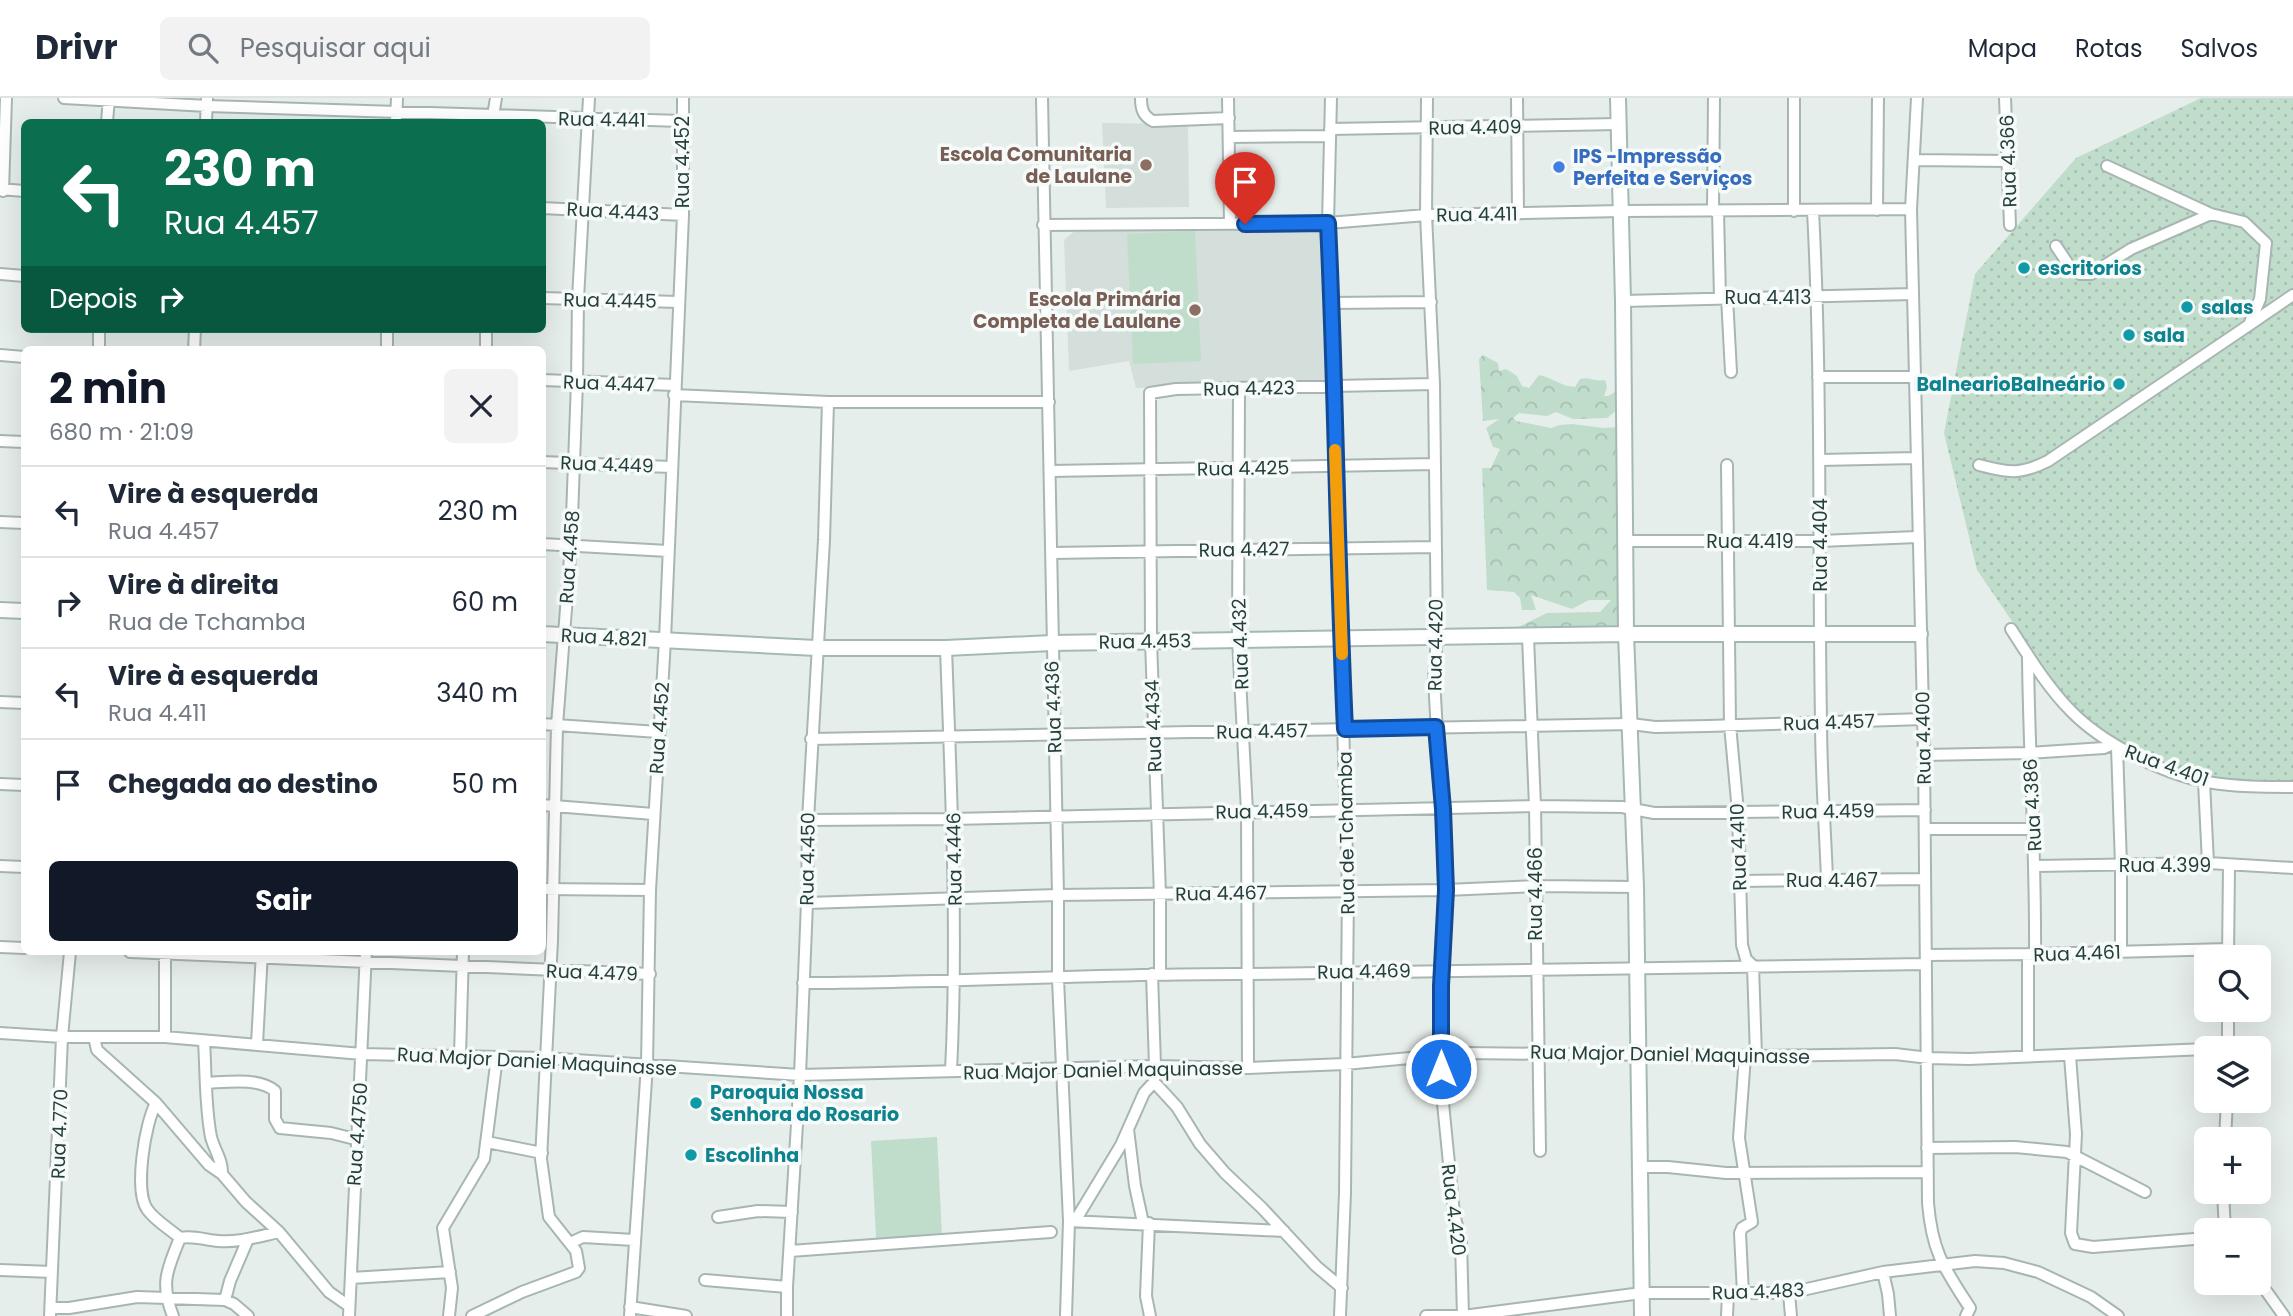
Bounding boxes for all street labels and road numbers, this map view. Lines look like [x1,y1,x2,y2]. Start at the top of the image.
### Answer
street label: Rua 4.441 [558,105,646,134]
street label: Rua 4.409 [1428,113,1522,142]
street label: Rua 4.366 [1993,114,2024,208]
street label: Rua 4.452 [669,116,696,208]
street label: Rua 4.443 [566,196,660,227]
street label: Rua 4.411 [1436,200,1518,229]
street label: Rua 4.413 [1725,284,1811,311]
street label: Rua 4.445 [563,286,657,315]
street label: Rua 4.447 [563,368,655,399]
street label: Rua 4.423 [1203,374,1295,403]
street label: Rua 4.449 [560,449,654,480]
street label: Rua 4.425 [1197,454,1289,483]
street label: Rua 4.404 [1807,498,1834,592]
street label: Rua 4.458 [553,509,586,605]
street label: Rua 4.419 [1706,528,1794,555]
street label: Rua 4.427 [1198,535,1290,564]
street label: Rua 4.432 [1225,598,1256,690]
street label: Rua 4.420 [1421,599,1450,691]
street label: Rua 4.821 [560,622,648,653]
street label: Rua 4.453 [1098,627,1192,656]
street label: Rua 4.436 [1038,660,1069,754]
street label: Rua 4.434 [1138,679,1169,773]
street label: Rua 4.452 [643,681,676,775]
street label: Rua 4.400 [1909,691,1938,785]
street label: Rua 4.457 [1783,707,1875,738]
street label: Rua 4.457 [1216,717,1308,746]
street label: Rua 4.401 [2121,738,2213,793]
street label: Rua de Tchamba [1332,751,1361,915]
street label: Rua 4.386 [2017,758,2048,852]
street label: Rua 4.459 [1215,797,1309,826]
street label: Rua 4.459 [1781,797,1875,826]
street label: Rua 4.410 [1723,803,1754,891]
street label: Rua 4.450 [793,812,822,906]
street label: Rua 4.446 [940,812,969,906]
street label: Rua 4.466 [1522,847,1549,941]
street label: Rua 4.399 [2119,852,2211,879]
street label: Rua 4.467 [1786,867,1878,894]
street label: Rua 4.467 [1175,879,1267,908]
street label: Rua 4.461 [2033,938,2121,969]
street label: Rua 4.479 [546,957,638,988]
street label: Rua 4.469 [1317,957,1411,986]
street label: Rua Major Daniel Maquinasse [1530,1039,1810,1070]
street label: Rua Major Daniel Maquinasse [396,1041,677,1082]
street label: Rua Major Daniel Maquinasse [963,1055,1243,1086]
street label: Rua 4.4750 [340,1081,375,1187]
street label: Rua 4.770 [44,1088,75,1180]
street label: Rua 4.420 [1434,1163,1473,1258]
street label: Rua 4.483 [1711,1276,1805,1307]

